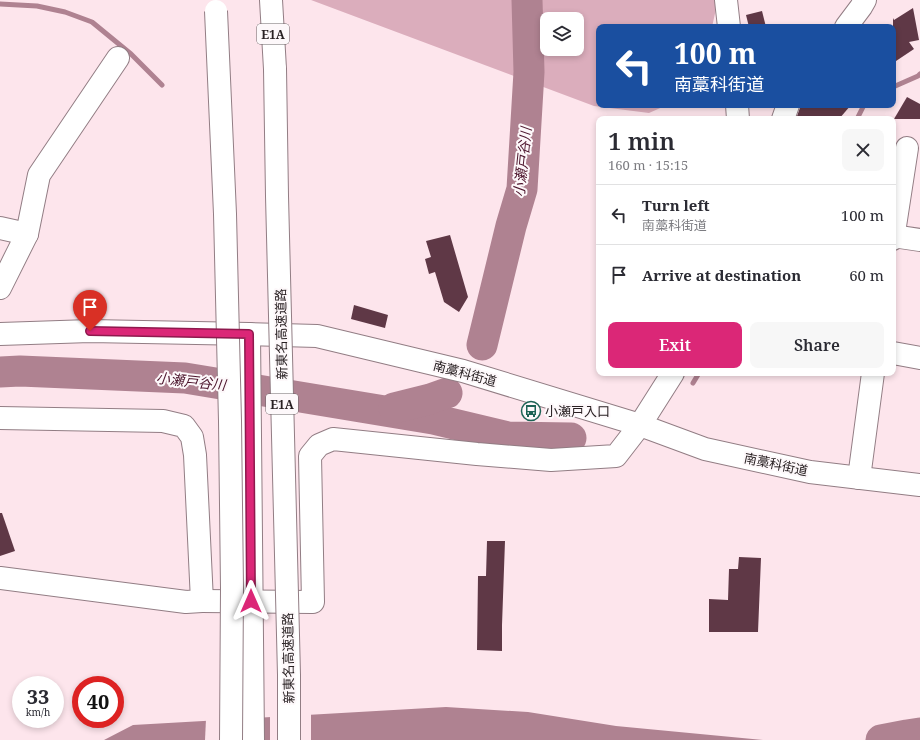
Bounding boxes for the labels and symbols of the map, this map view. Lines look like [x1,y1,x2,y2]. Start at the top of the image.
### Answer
road number: E1A [257,24,289,44]
water label: 小瀬戸谷川 [509,124,535,198]
street label: 新東名高速道路 [271,288,291,380]
pin [73,290,107,331]
street label: 南藁科街道 [431,356,499,390]
water label: 小瀬戸谷川 [155,368,229,394]
road number: E1A [266,394,298,414]
bus stop icon: 小瀬戸入口 [520,400,542,422]
place label: 小瀬戸入口 [545,402,610,420]
street label: 南藁科街道 [742,448,810,480]
position arrow [230,580,272,622]
street label: 新東名高速道路 [278,612,298,704]
speed limit sign: 40 [72,676,124,728]

